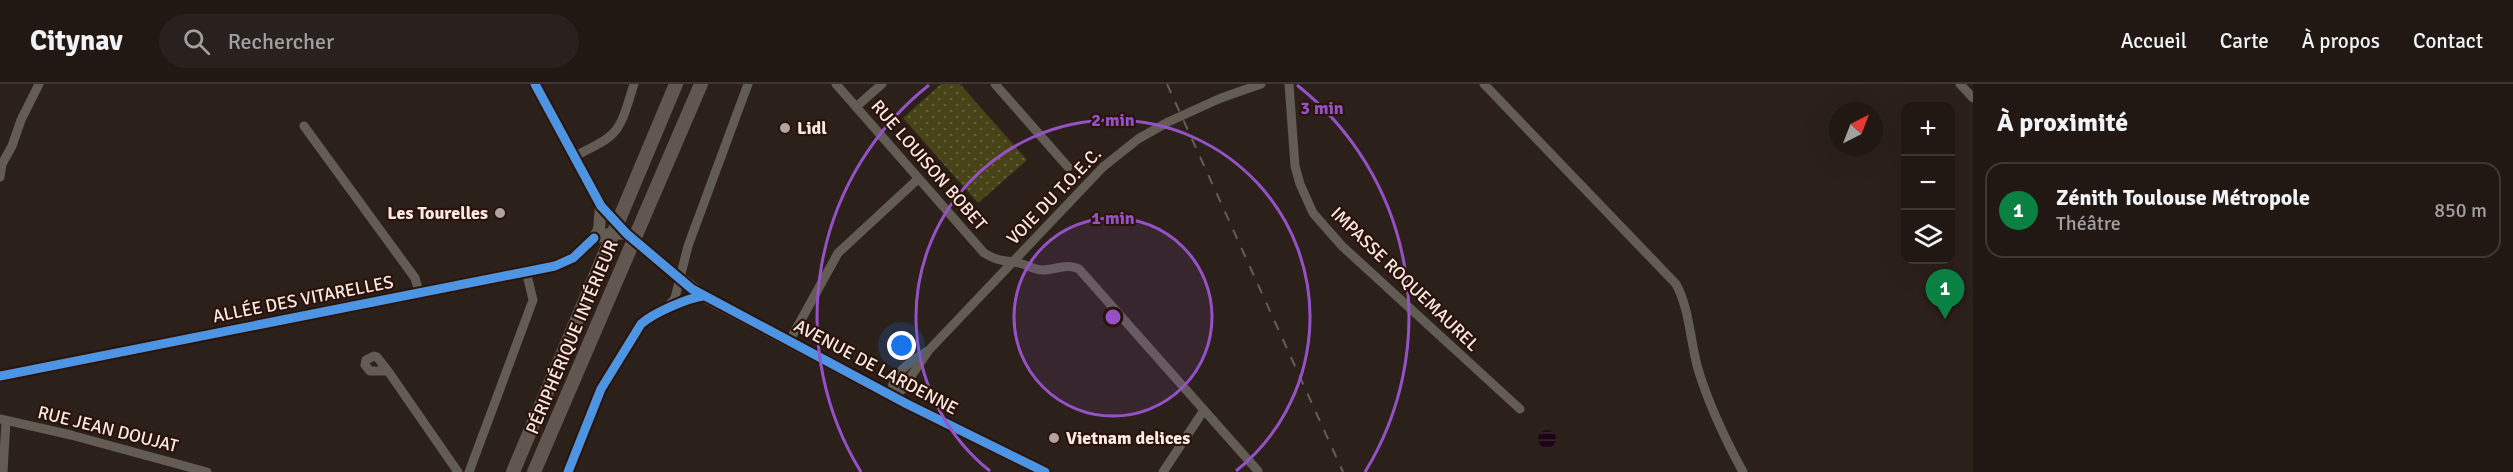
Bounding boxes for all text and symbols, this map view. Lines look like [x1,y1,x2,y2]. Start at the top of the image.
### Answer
search box [159,14,579,68]
text: Citynav [30,24,123,58]
icon: search [180,25,213,58]
text: Rechercher [228,28,334,55]
text: Accueil [2121,28,2187,54]
text: Carte [2220,28,2269,54]
text: À propos [2302,28,2380,54]
text: Contact [2413,28,2483,54]
street label: RUE LOUISON BOBET [866,95,992,235]
text: 3 min [1300,97,1344,119]
north arrow [1829,102,1883,156]
map controls [1901,102,1955,264]
button: + [1901,102,1955,156]
text: À proximité [1997,107,2128,139]
text: 2 min [1091,109,1135,131]
place label: Lidl [797,117,827,139]
marker: Lidl [778,121,792,135]
street label: VOIE DU T.O.E.C. [1002,143,1106,249]
button: − [1901,156,1955,210]
text: Zénith Toulouse Métropole [2056,184,2310,211]
text: 1 [2013,198,2024,223]
text: 850 m [2434,198,2487,223]
place label: Les Tourelles [387,202,488,224]
street label: IMPASSE ROQUEMAUREL [1326,202,1484,356]
marker: Les Tourelles [493,206,507,220]
text: 1 min [1091,207,1135,229]
button: layers [1901,210,1955,264]
text: Théâtre [2056,211,2121,236]
street label: PÉRIPHÉRIQUE INTÉRIEUR [521,236,623,437]
pin: 1 [1926,270,1964,319]
street label: ALLÉE DES VITARELLES [211,271,395,327]
centre of rings [1103,307,1123,327]
street label: AVENUE DE LARDENNE [790,314,962,420]
your location [887,331,916,360]
street label: RUE JEAN DOUJAT [36,401,181,457]
place label: Vietnam delices [1066,427,1190,449]
marker: Vietnam delices [1047,431,1061,445]

